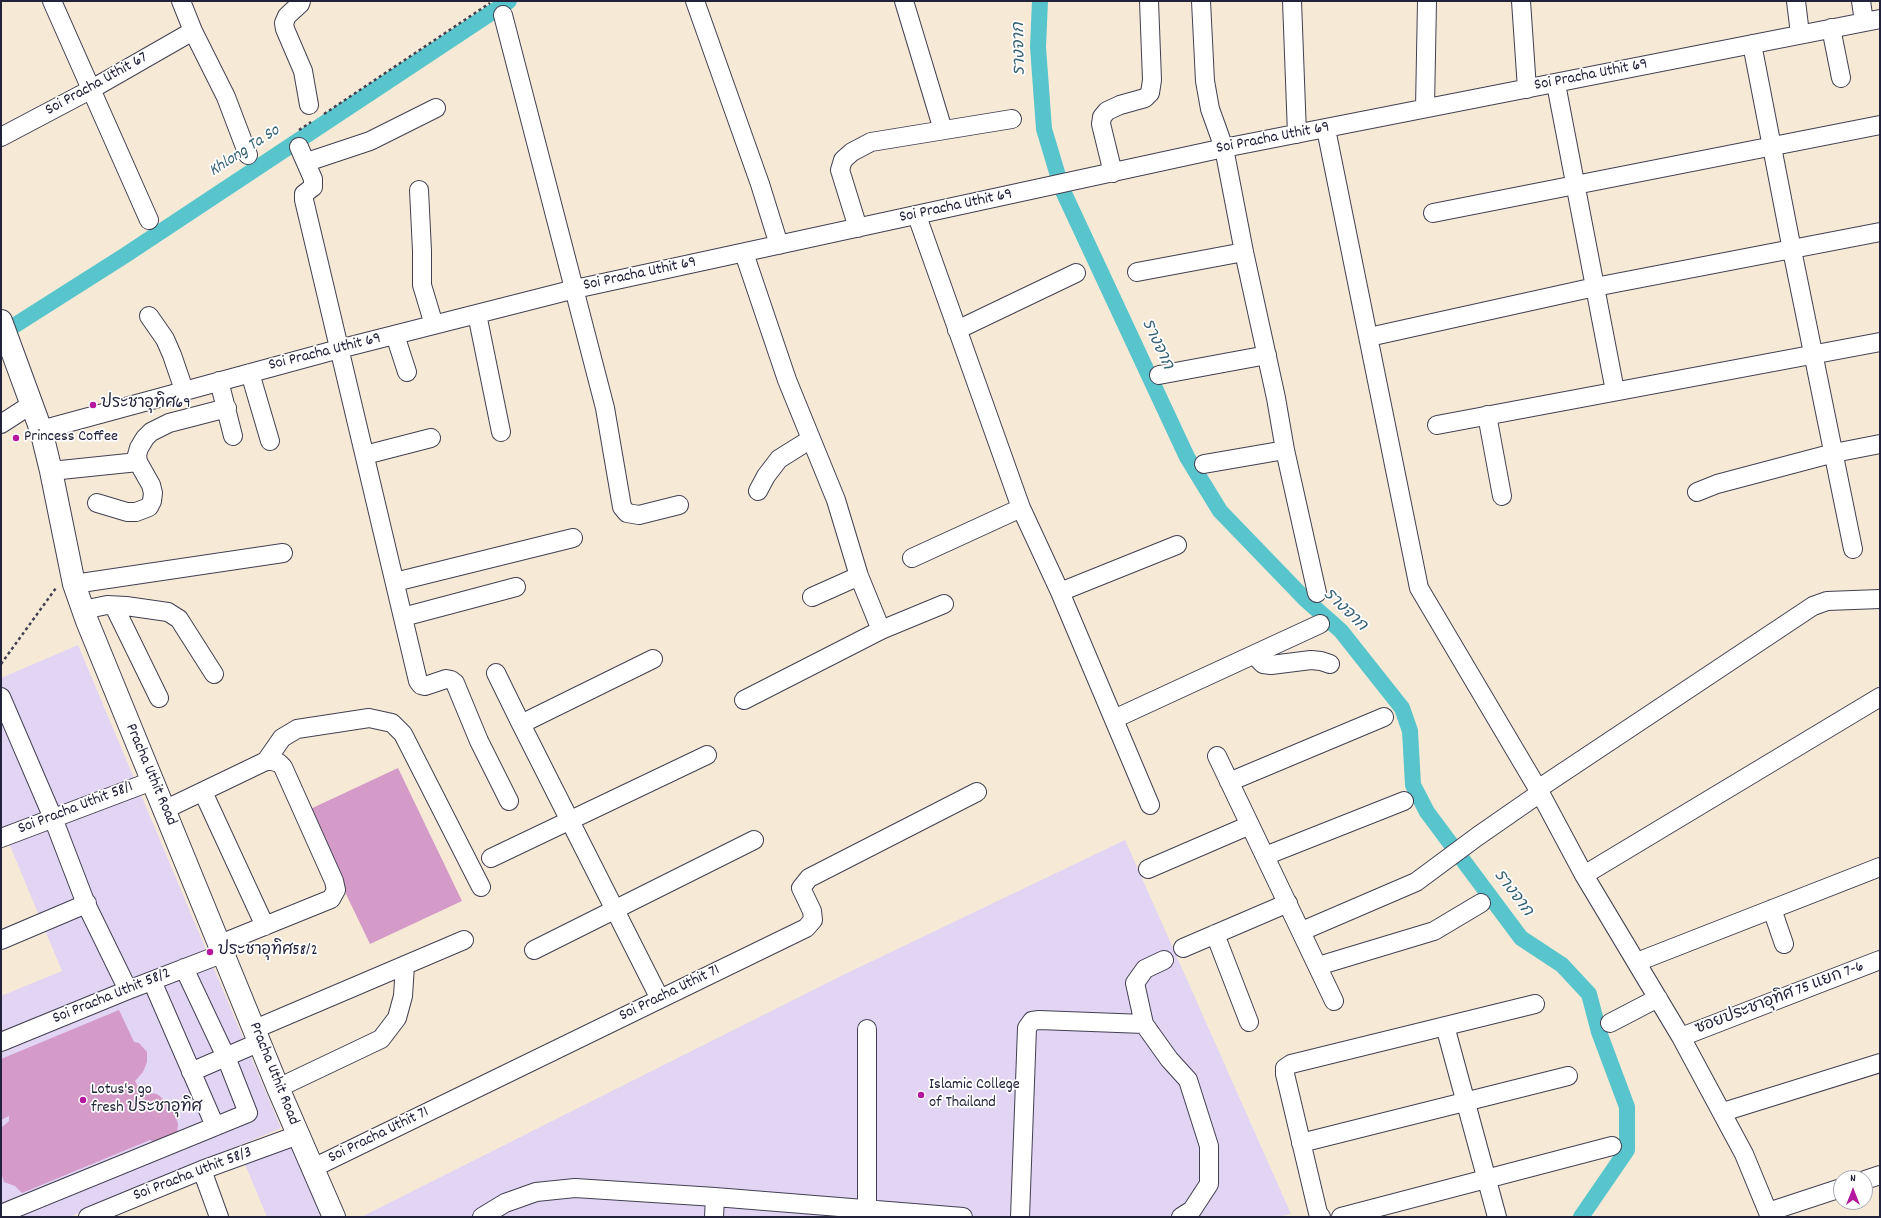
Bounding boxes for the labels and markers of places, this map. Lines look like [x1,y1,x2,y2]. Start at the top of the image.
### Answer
place label: ประชาอุทิศ69 [101,395,190,415]
marker: ประชาอุทิศ69 [88,400,98,410]
place label: Princess Coffee [24,428,118,448]
marker: Princess Coffee [11,433,21,443]
place label: ประชาอุทิศ58/2 [218,942,318,962]
marker: ประชาอุทิศ58/2 [205,947,215,957]
place label: Islamic College of Thailand [929,1076,1020,1114]
place label: Lotus's go fresh ประชาอุทิศ [91,1081,202,1119]
marker: Islamic College of Thailand [916,1090,926,1100]
marker: Lotus's go fresh ประชาอุทิศ [78,1095,88,1105]

